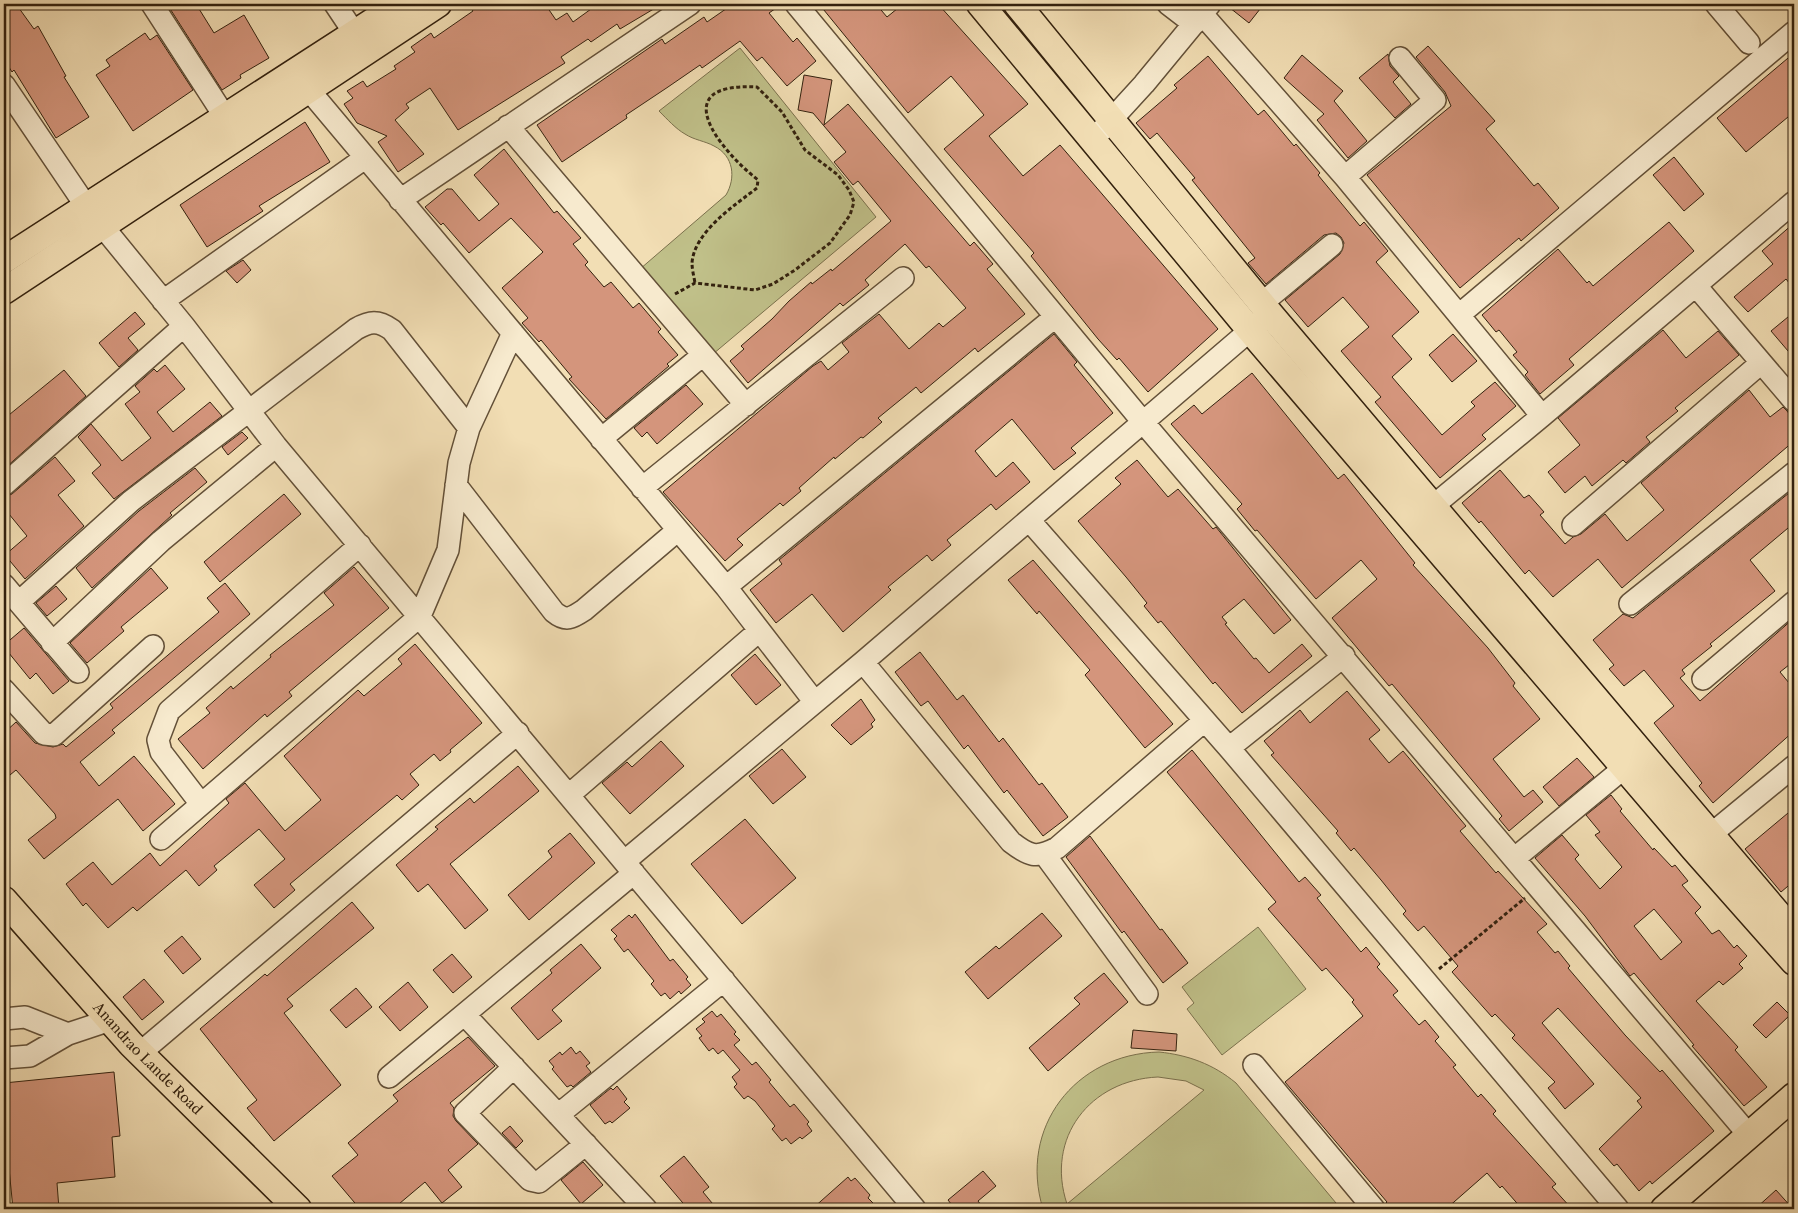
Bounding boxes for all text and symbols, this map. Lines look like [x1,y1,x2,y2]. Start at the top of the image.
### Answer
street label: Anandrao Lande Road [89,998,206,1119]

